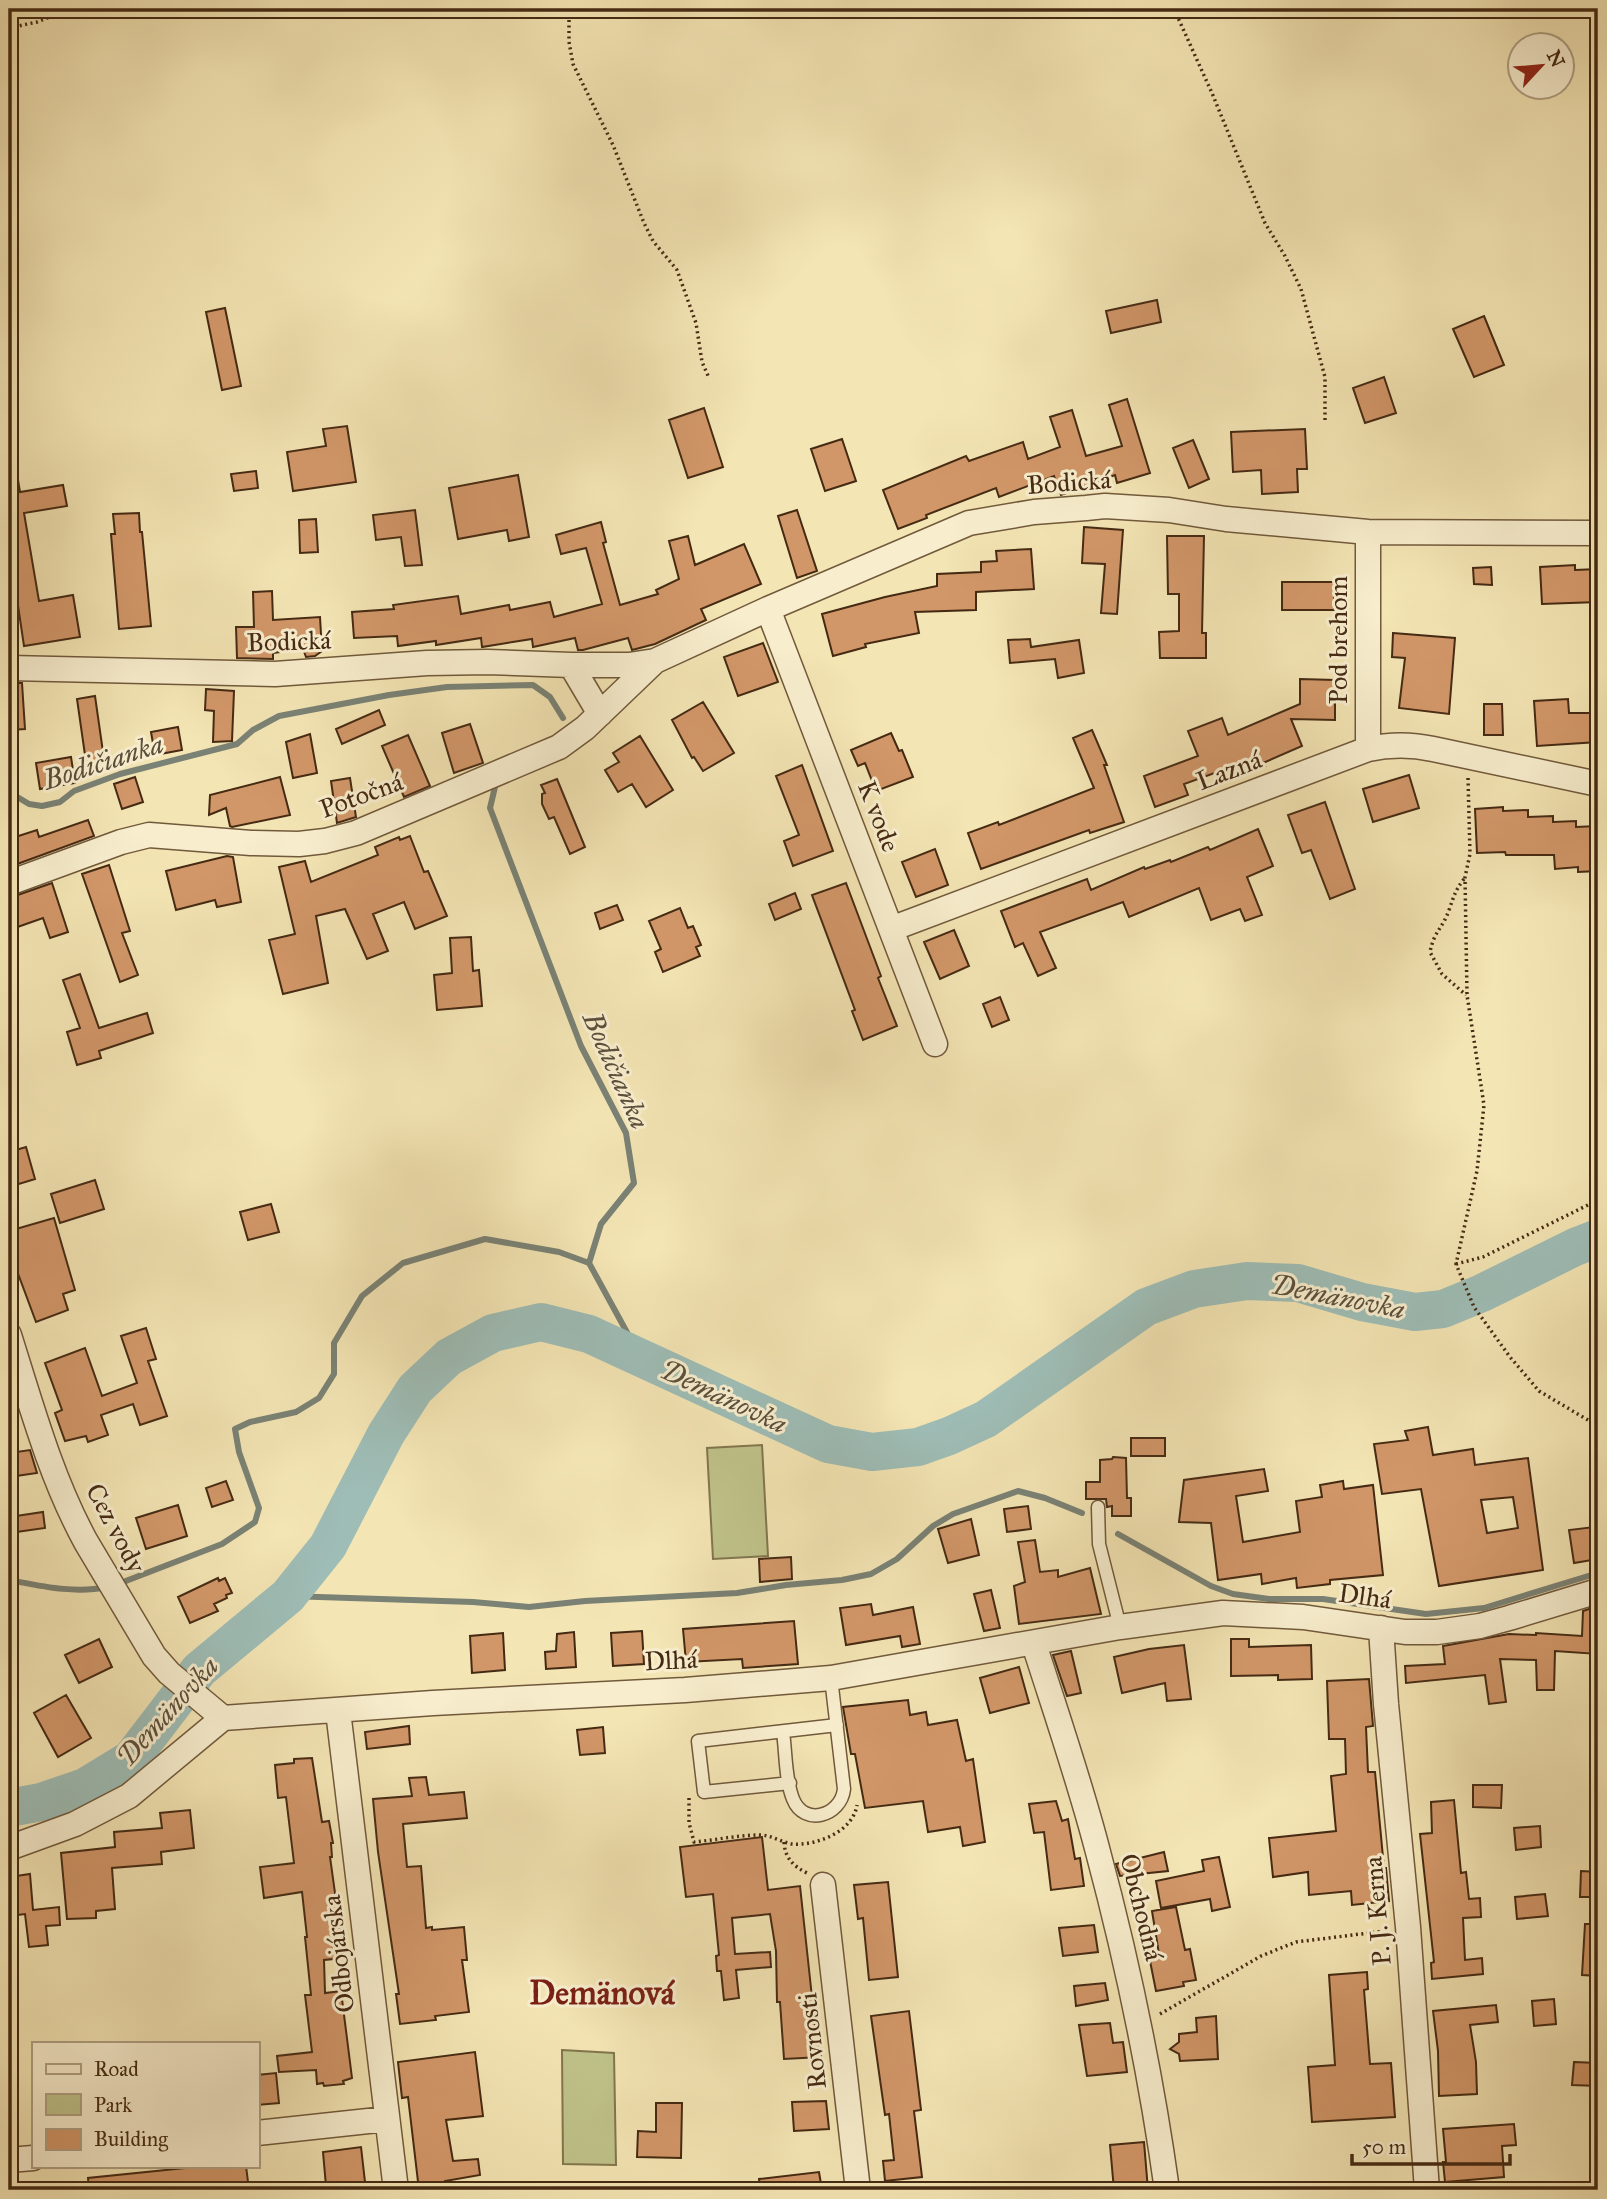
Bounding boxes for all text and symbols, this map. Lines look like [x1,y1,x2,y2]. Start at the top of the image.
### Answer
north arrow [1506,32,1576,102]
text: N [1542,46,1570,71]
street label: Bodická [1026,463,1112,501]
street label: Pod brehom [1322,576,1354,704]
street label: Bodická [246,624,332,658]
water label: Bodičianka [37,726,168,798]
street label: Lazná [1192,743,1266,797]
street label: Potočná [315,765,407,825]
street label: K vode [851,776,907,856]
water label: Bodičianka [574,1004,658,1134]
water label: Demänovka [1268,1266,1408,1327]
water label: Demänovka [655,1352,793,1441]
street label: Cez vody [79,1478,153,1579]
street label: Dlhá [1337,1576,1393,1616]
street label: Dlhá [644,1643,698,1677]
water label: Demänovka [109,1649,226,1774]
street label: Obchodná [1113,1850,1171,1964]
street label: P. J. Kerna [1356,1855,1398,1967]
street label: Odbojárska [315,1893,361,2015]
district label: Demänová [529,1973,676,2013]
street label: Rovnosti [791,1991,833,2091]
legend [32,2042,259,2168]
text: Road [94,2056,139,2082]
text: Park [94,2092,132,2118]
scale bar [1352,2122,1509,2166]
text: Building [94,2126,168,2152]
text: 50 m [1362,2134,1407,2160]

